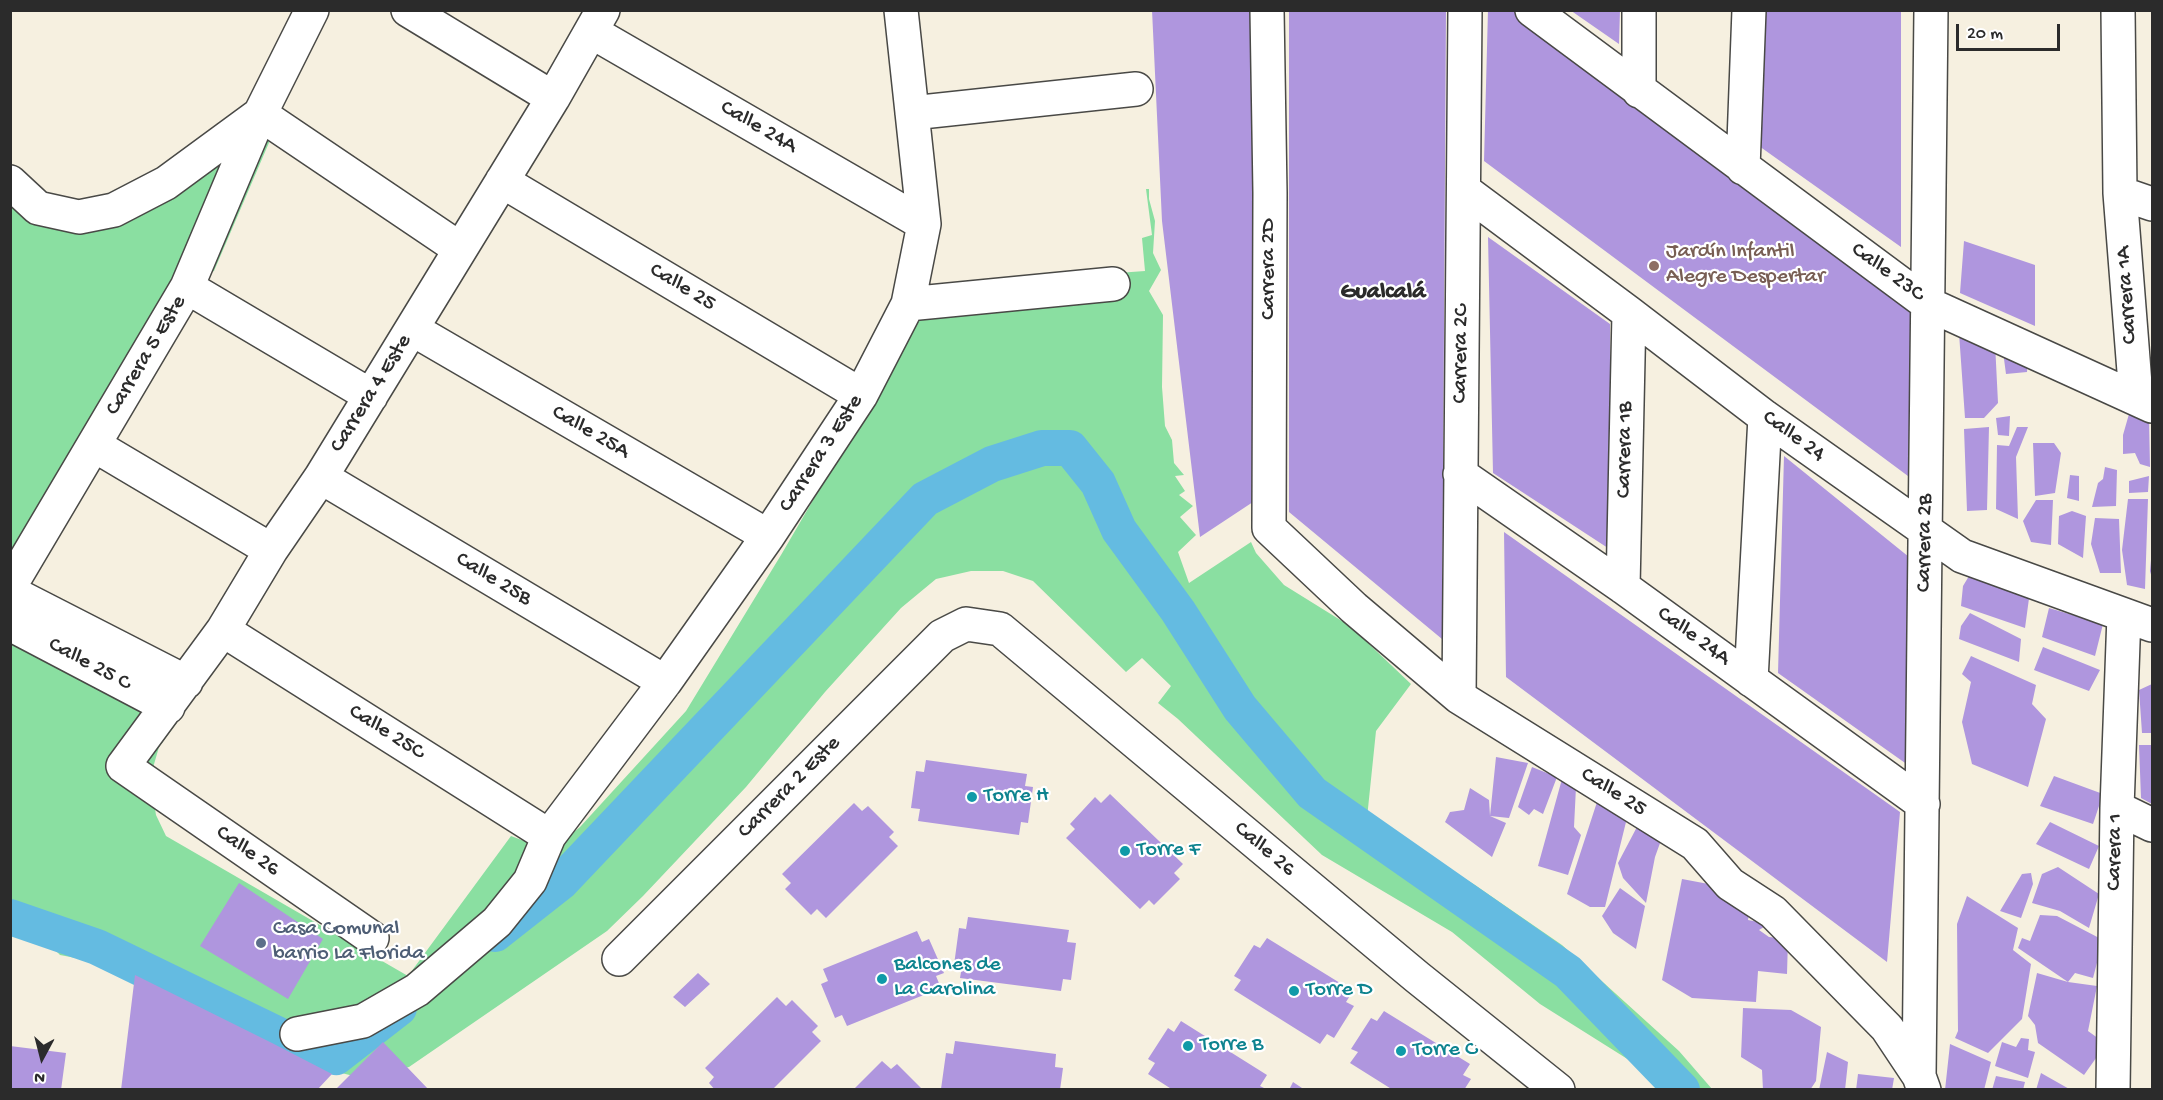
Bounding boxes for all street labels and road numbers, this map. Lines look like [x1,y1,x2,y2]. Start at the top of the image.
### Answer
street label: Calle 24A [715,95,801,161]
street label: Carrera 2D [1257,218,1283,320]
street label: Calle 23C [1845,237,1929,309]
street label: Carrera 1A [2111,245,2145,345]
street label: Calle 25 [644,258,720,318]
street label: Carrera 5 Este [101,291,193,421]
street label: Carrera 2C [1448,304,1476,404]
street label: Carrera 4 Este [325,330,419,458]
street label: Carrera 3 Este [774,390,870,518]
street label: Calle 25A [546,400,634,466]
street label: Carrera 1B [1612,402,1640,498]
street label: Calle 24 [1756,405,1830,469]
street label: Carrera 2B [1912,494,1940,592]
street label: Calle 25B [450,547,536,613]
street label: Calle 24A [1651,601,1735,673]
street label: Calle 25 C [43,632,135,698]
street label: Calle 25C [343,699,429,767]
street label: Carrera 2 Este [733,731,847,845]
street label: Calle 25 [1575,763,1651,823]
street label: Carera 1 [2102,813,2130,891]
street label: Calle 26 [1228,817,1300,883]
street label: Calle 26 [210,820,284,884]

